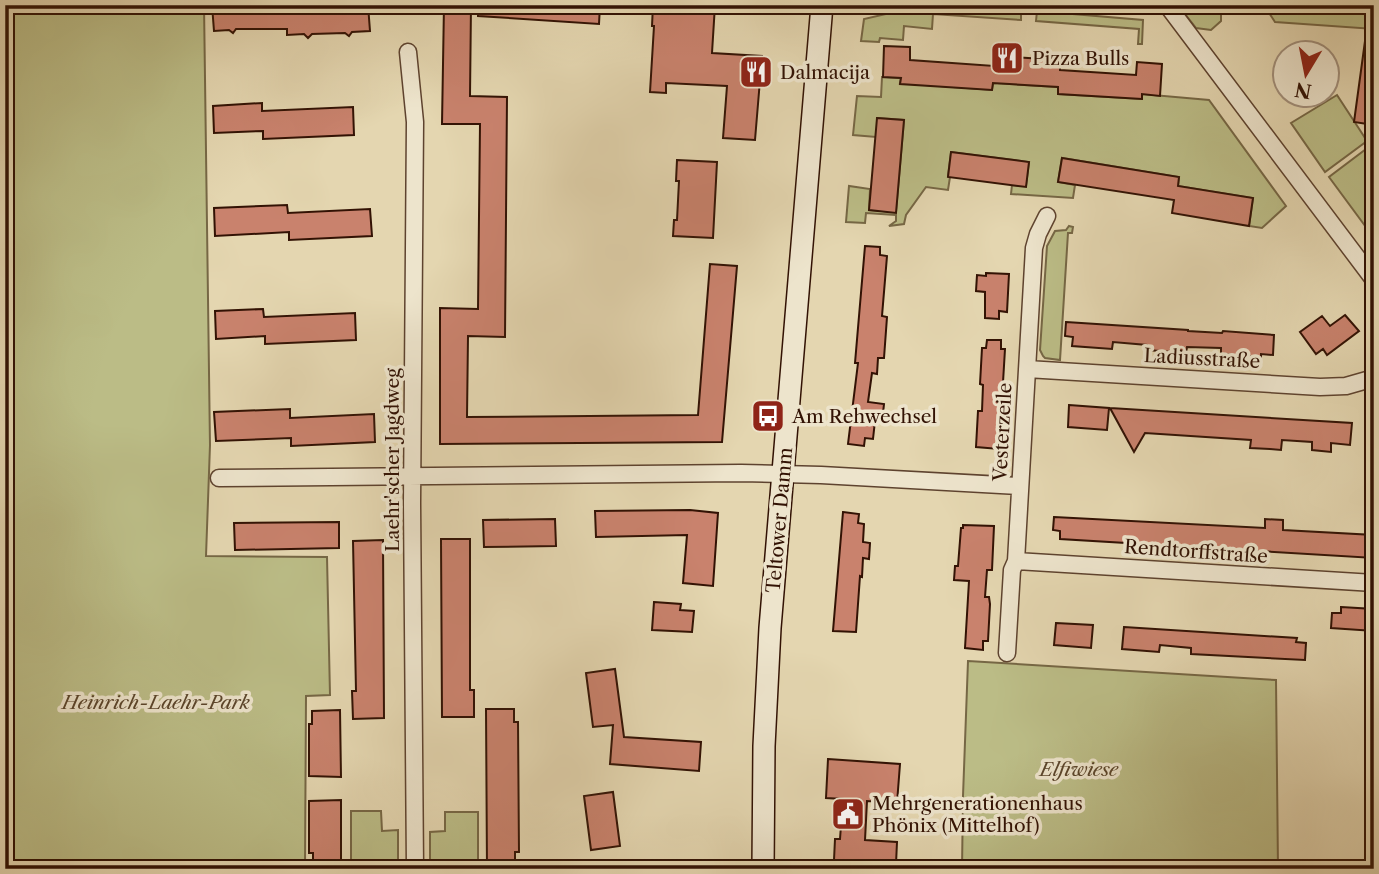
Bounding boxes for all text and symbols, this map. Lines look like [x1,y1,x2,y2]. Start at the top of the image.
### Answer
north arrow [1270,38,1340,108]
restaurant icon: Pizza Bulls [988,39,1026,77]
place label: Pizza Bulls [1032,47,1129,70]
restaurant icon: Dalmacija [737,53,775,91]
place label: Dalmacija [780,61,870,84]
text: N [1293,77,1313,103]
street label: Ladiusstraße [1143,344,1261,373]
street label: Laehr'scher Jagdweg [381,367,404,552]
street label: Vesterzeile [988,382,1017,483]
bus stop icon: Am Rehwechsel [749,397,787,435]
place label: Am Rehwechsel [791,405,937,428]
street label: Teltower Damm [762,446,797,594]
street label: Rendtorffstraße [1123,535,1269,568]
park label: Heinrich-Laehr-Park [60,691,250,714]
park label: Elfiwiese [1038,758,1119,781]
place label: Mehrgenerationenhaus Phönix (Mittelhof) [872,792,1083,837]
public building icon: Mehrgenerationenhaus Phönix (Mittelhof) [829,795,867,833]

